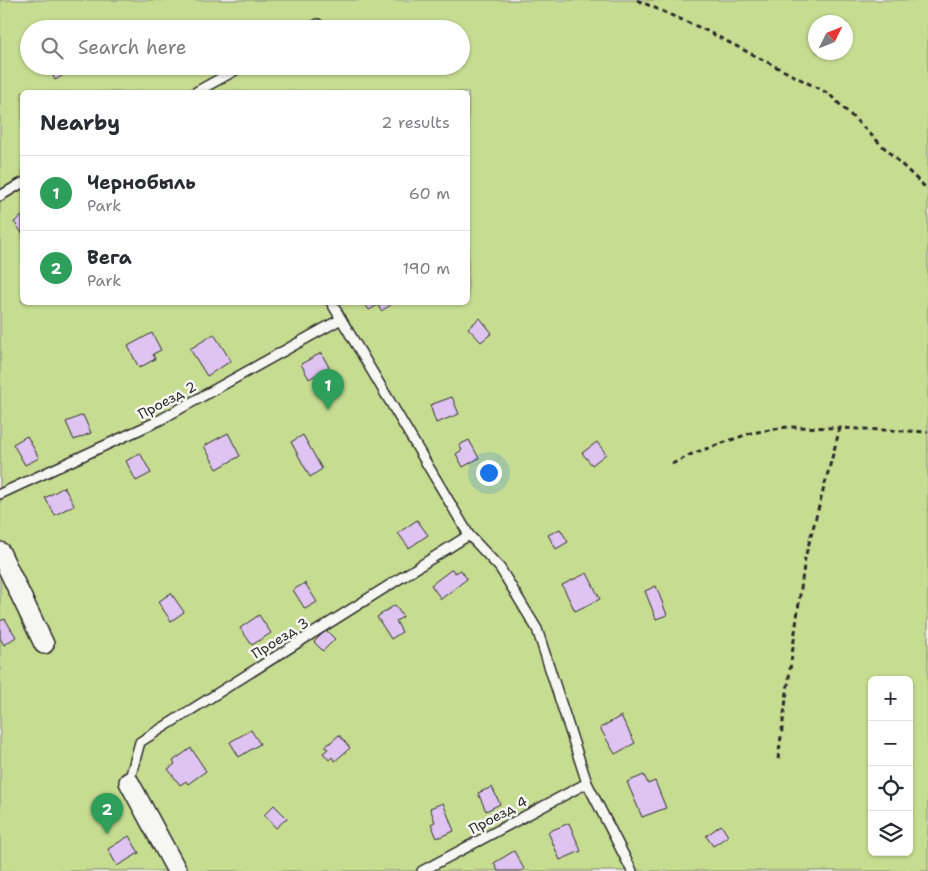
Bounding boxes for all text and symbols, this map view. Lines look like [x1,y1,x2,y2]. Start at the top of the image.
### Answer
north arrow [808,15,853,60]
search box [20,20,470,75]
icon: search [38,34,66,62]
text: Search here [78,35,187,60]
text: Nearby [40,109,120,137]
text: 2 results [381,112,450,133]
text: Чернобыль [87,170,196,195]
text: 1 [52,183,60,204]
text: 60 m [409,183,450,204]
text: Park [87,195,121,216]
text: Вега [87,245,132,270]
text: 2 [50,258,62,279]
text: 190 m [403,258,450,279]
text: Park [87,270,121,291]
pin: 1 [312,369,344,410]
street label: Проезд 2 [135,377,199,423]
your location [476,460,502,486]
street label: Проезд 3 [248,613,312,663]
map controls [868,676,913,856]
button: + [868,676,913,721]
button: − [868,721,913,766]
button: locate [868,766,913,811]
street label: Проезд 4 [466,792,531,838]
pin: 2 [91,793,123,834]
button: layers [868,811,913,856]

